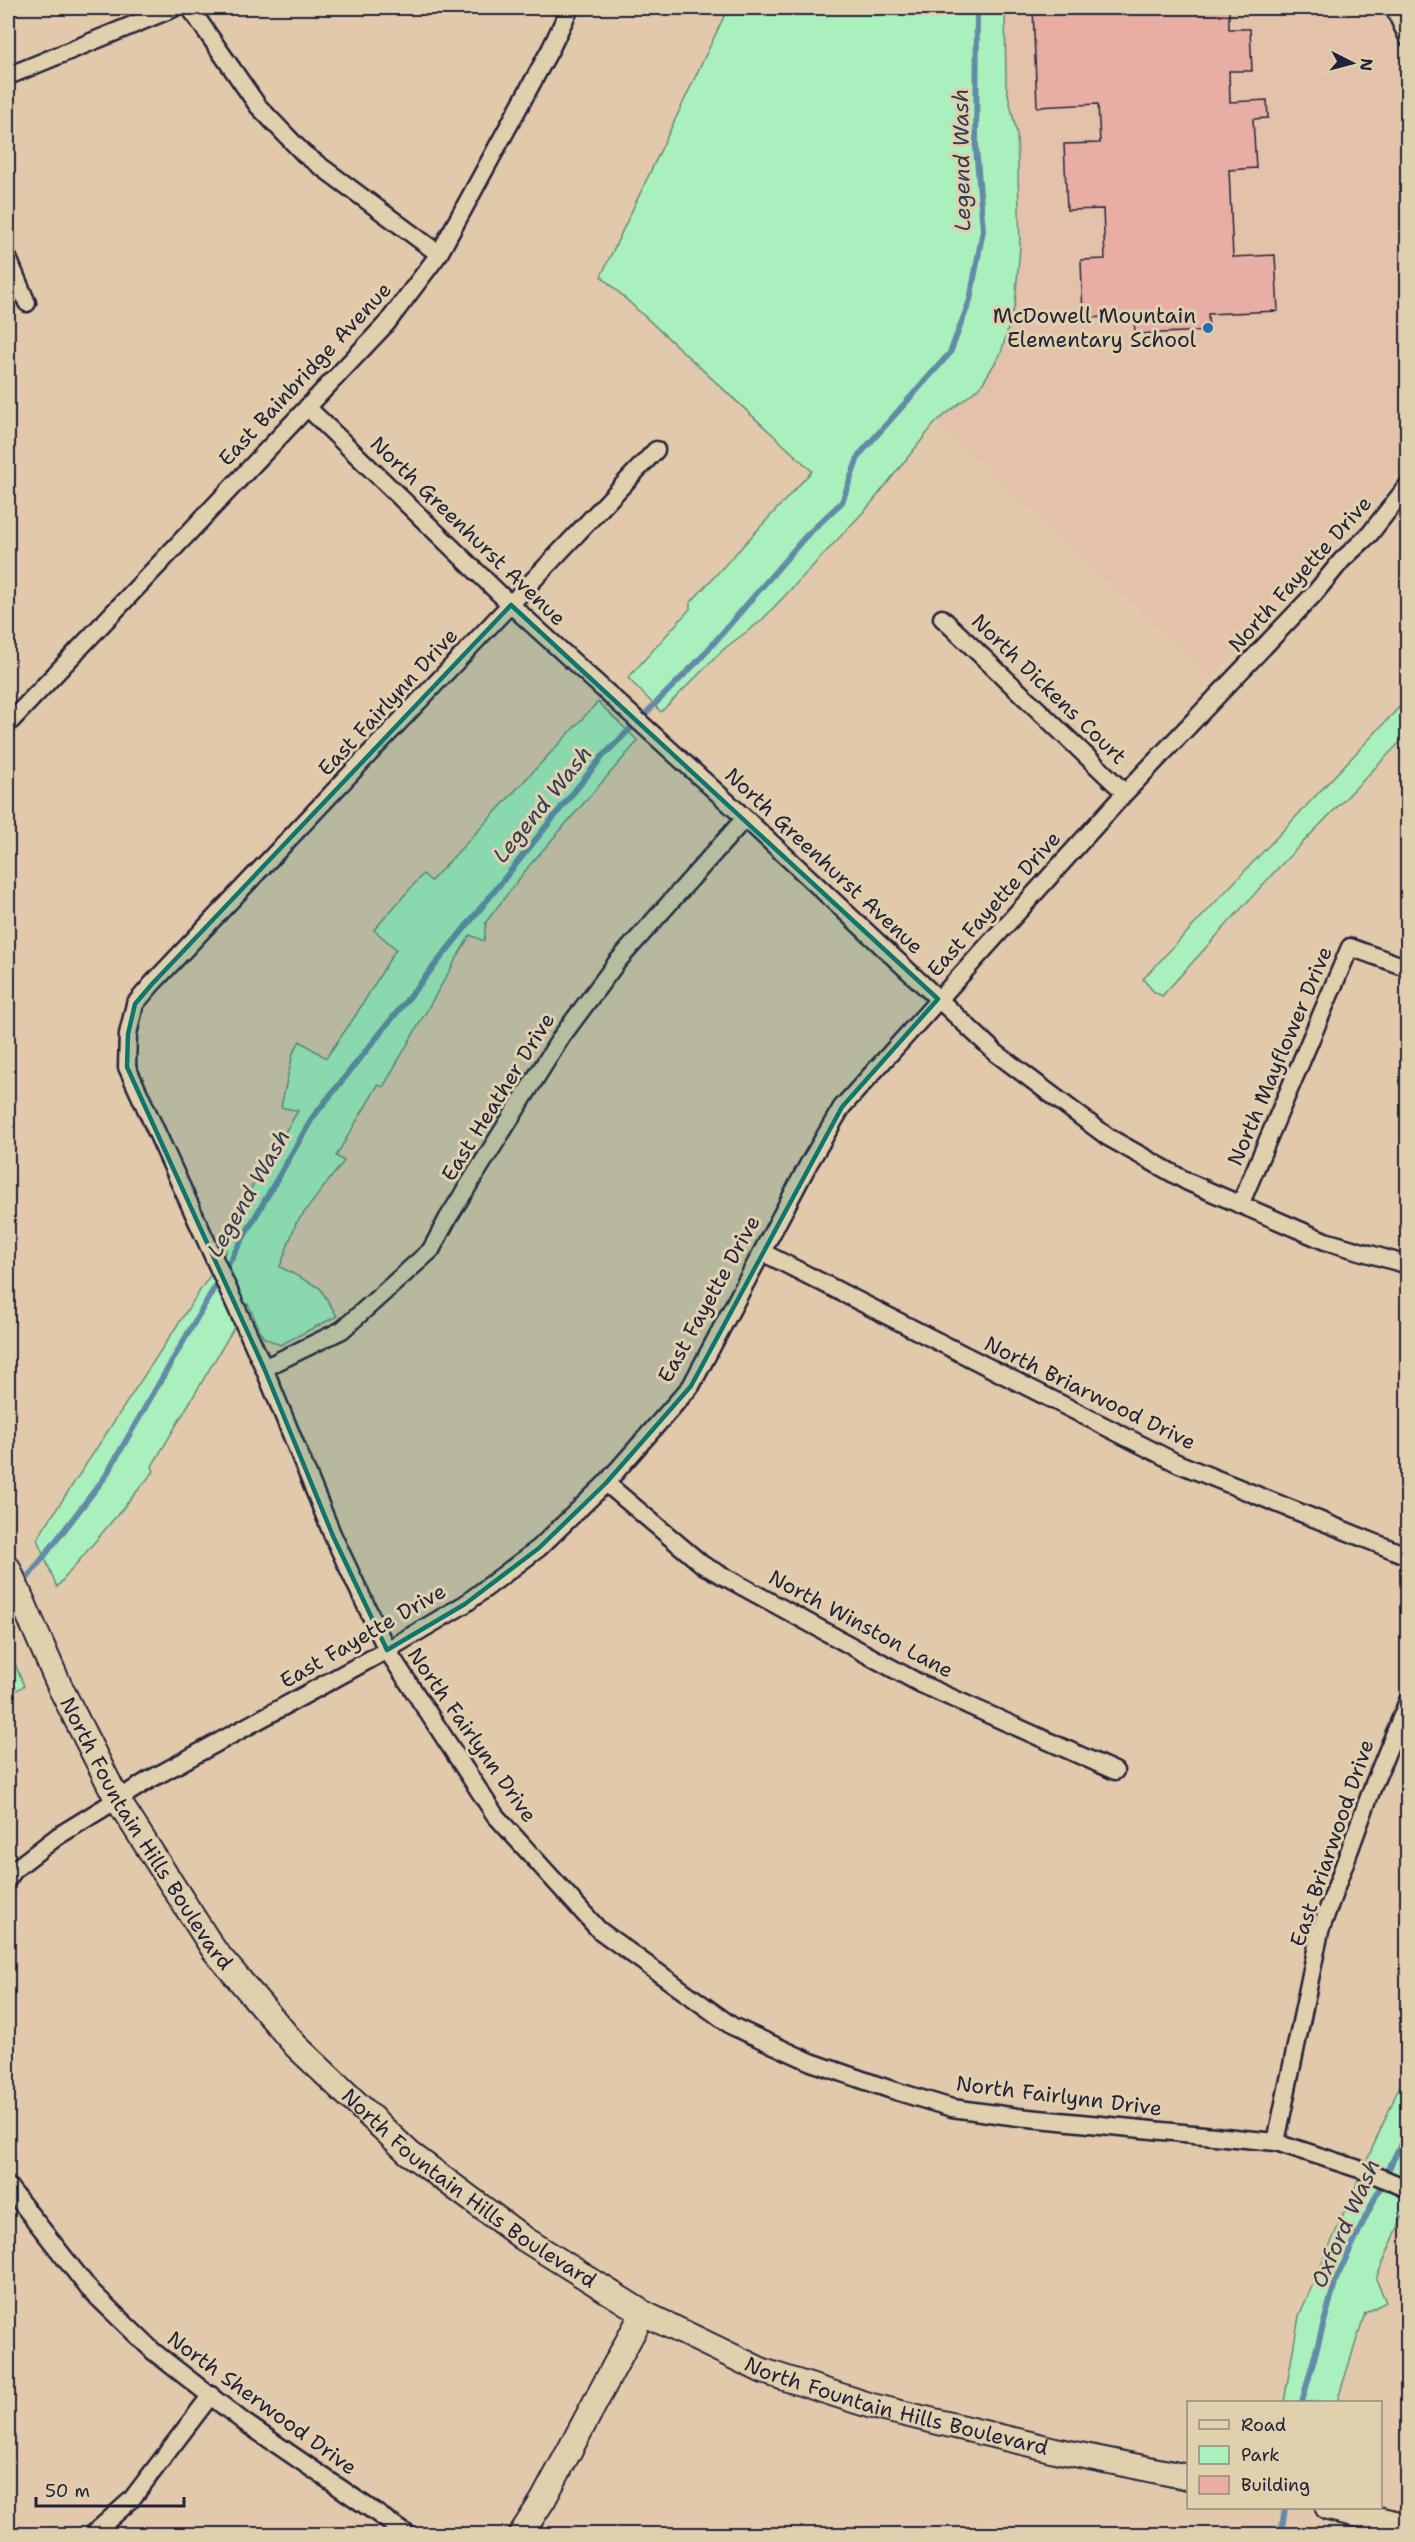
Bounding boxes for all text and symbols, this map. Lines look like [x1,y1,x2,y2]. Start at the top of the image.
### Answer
north arrow [1322,33,1382,93]
text: N [1355,57,1378,72]
water label: Legend Wash [946,88,977,232]
street label: East Bainbridge Avenue [212,276,398,472]
place label: McDowell Mountain Elementary School [993,302,1197,354]
marker: McDowell Mountain Elementary School [1201,321,1215,335]
street label: North Greenhurst Avenue [364,430,572,632]
street label: North Fayette Drive [1222,490,1378,658]
street label: North Dickens Court [965,608,1133,770]
street label: East Fairlynn Drive [312,622,464,782]
water label: Legend Wash [486,740,599,869]
street label: North Greenhurst Avenue [719,762,929,960]
street label: East Fayette Drive [921,825,1067,983]
street label: North Mayflower Drive [1221,942,1339,1170]
street label: East Heather Drive [435,1008,561,1186]
water label: Legend Wash [200,1124,297,1262]
street label: East Fayette Drive [651,1210,767,1388]
street label: North Briarwood Drive [980,1330,1200,1456]
street label: North Winston Lane [764,1563,958,1685]
street label: East Fayette Drive [275,1577,451,1695]
street label: North Fairlynn Drive [401,1642,543,1828]
street label: North Fountain Hills Boulevard [53,1692,239,1976]
street label: East Briarwood Drive [1283,1736,1381,1950]
street label: North Fairlynn Drive [954,2069,1164,2123]
street label: North Fountain Hills Boulevard [335,2082,602,2294]
water label: Oxford Wash [1304,2154,1387,2292]
street label: North Sherwood Drive [162,2325,362,2481]
street label: North Fountain Hills Boulevard [740,2350,1051,2462]
legend [1187,2401,1382,2509]
text: Road [1241,2413,1286,2437]
text: Park [1241,2443,1280,2467]
scale bar [36,2470,184,2508]
text: Building [1241,2473,1310,2497]
text: 50 m [45,2479,90,2503]

